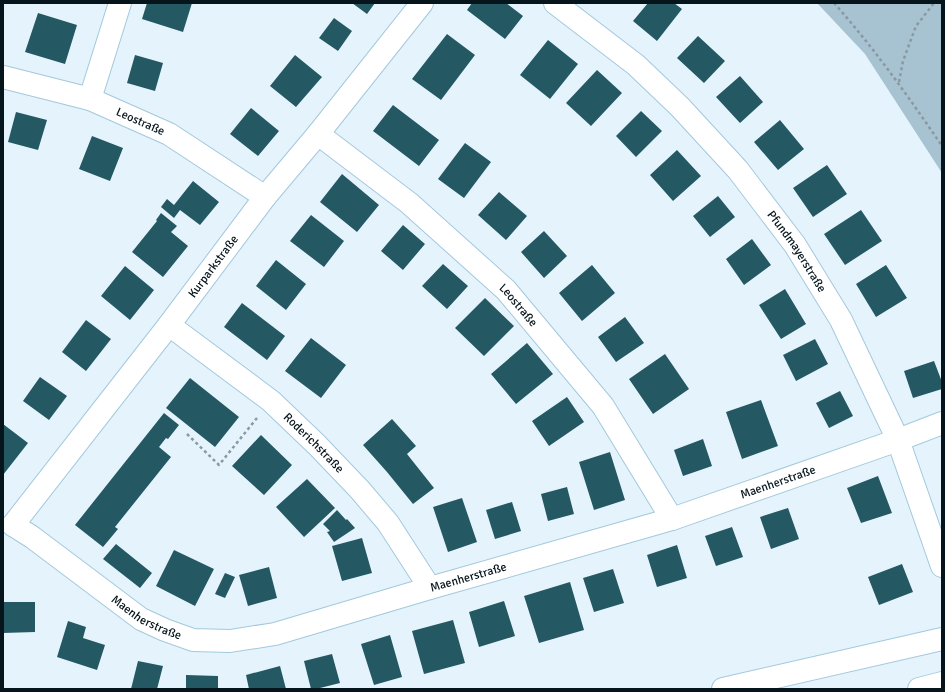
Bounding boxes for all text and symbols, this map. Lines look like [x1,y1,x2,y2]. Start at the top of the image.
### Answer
street label: Leostraße [114,104,167,139]
street label: Pfundmayerstraße [764,208,830,295]
street label: Kurparkstraße [185,232,241,301]
street label: Leostraße [496,280,541,330]
street label: Roderichstraße [280,410,347,476]
street label: Maenherstraße [738,462,817,502]
street label: Maenherstraße [428,559,508,595]
street label: Maenherstraße [108,592,184,643]

